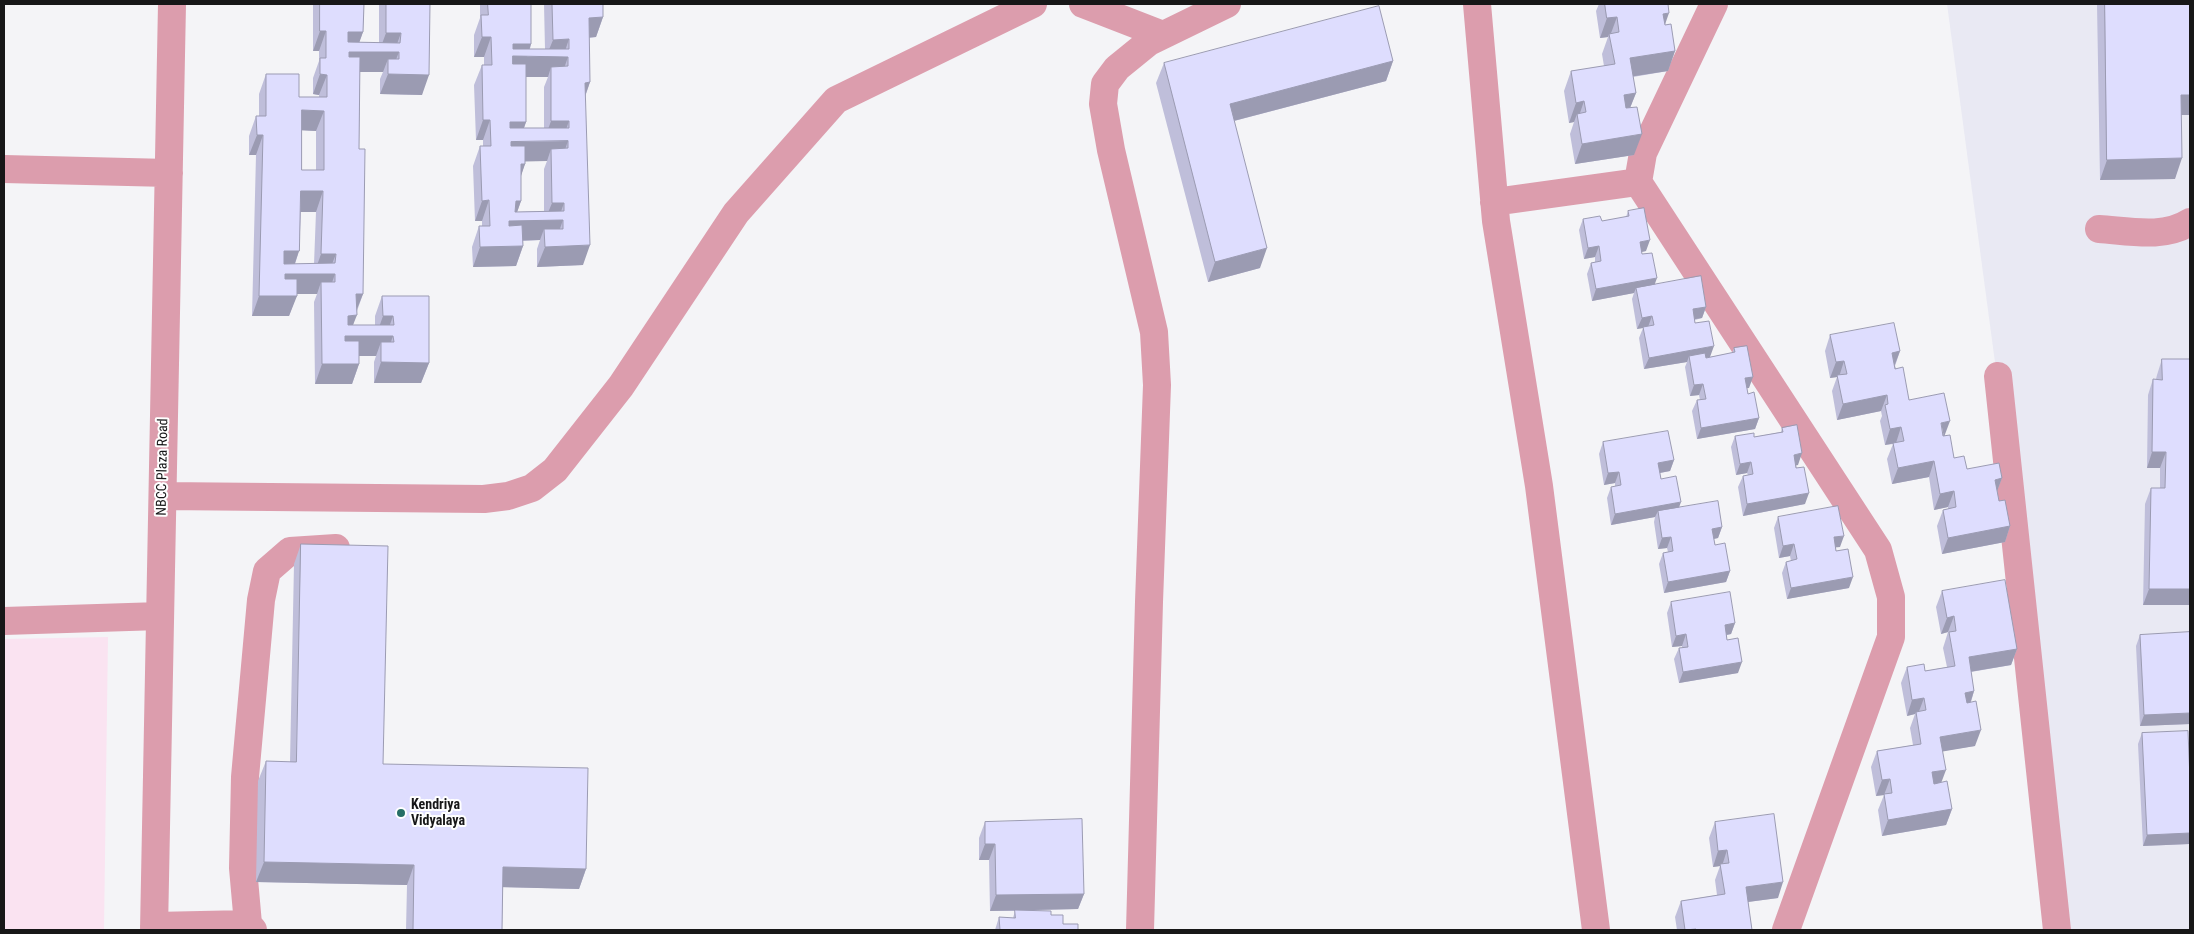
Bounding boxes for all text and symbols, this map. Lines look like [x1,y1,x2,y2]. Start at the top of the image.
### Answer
street label: NBCC Plaza Road [154,418,172,516]
place label: Kendriya Vidyalaya [411,797,465,830]
marker: Kendriya Vidyalaya [395,807,407,819]

